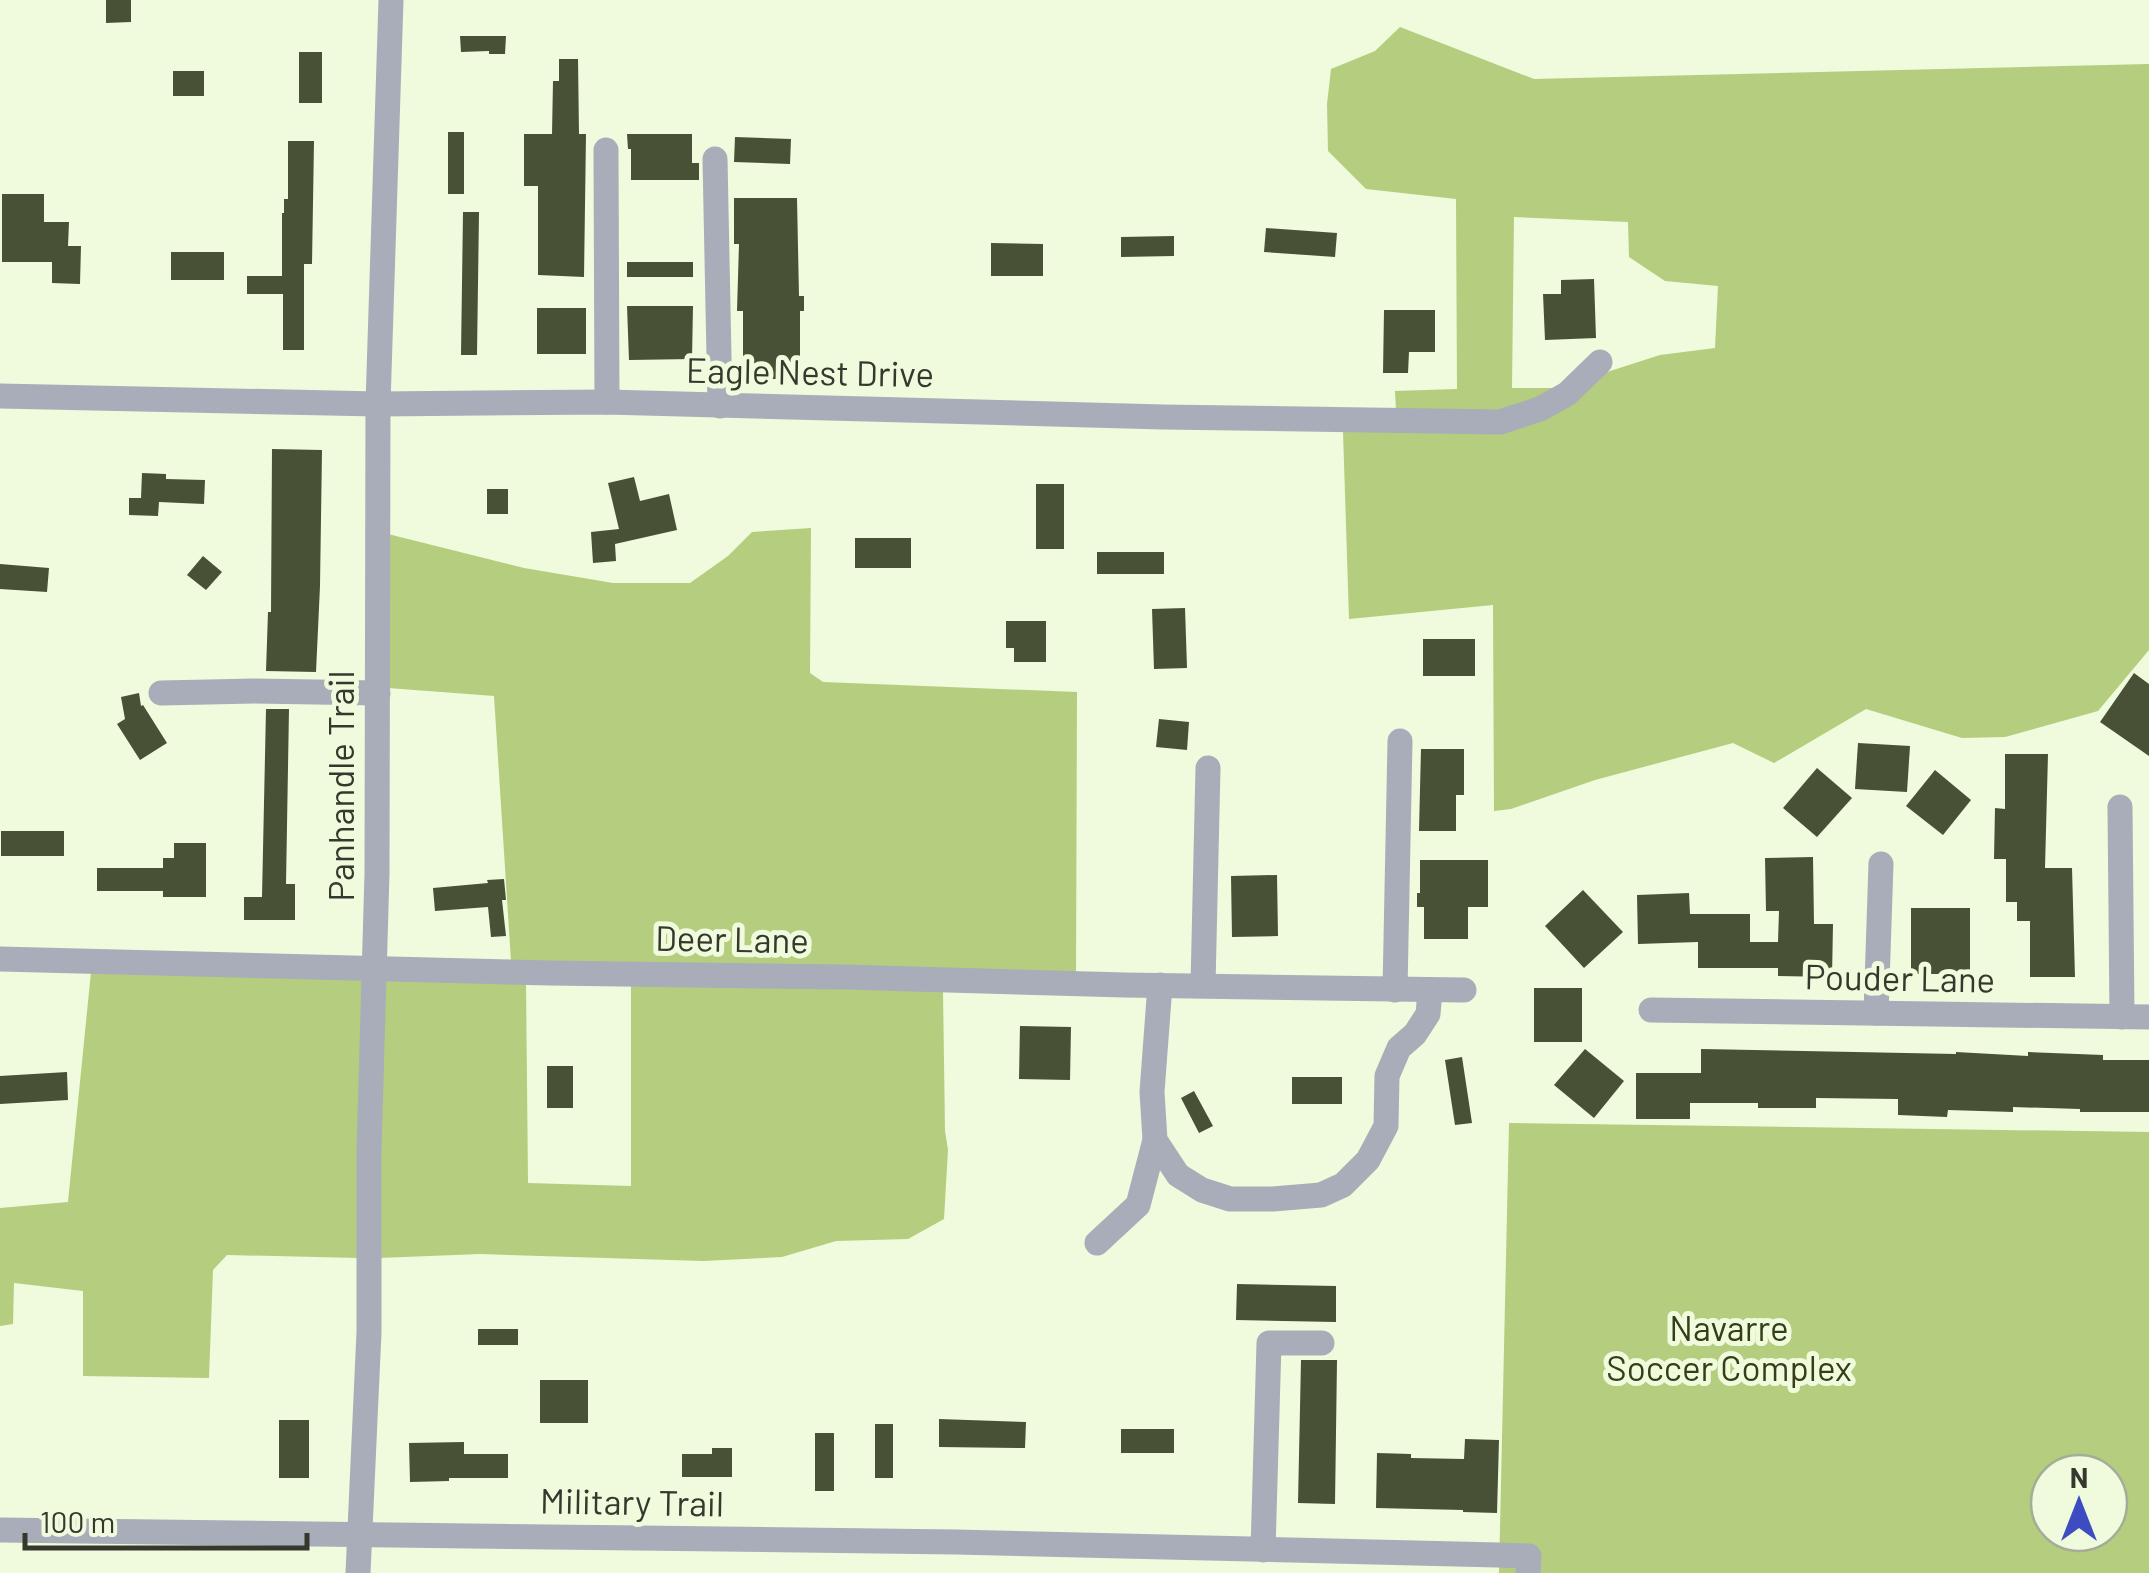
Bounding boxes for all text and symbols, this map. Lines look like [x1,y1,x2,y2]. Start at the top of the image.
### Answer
street label: Eagle Nest Drive [686,348,934,394]
street label: Panhandle Trail [319,670,361,902]
street label: Deer Lane [655,916,809,960]
street label: Pouder Lane [1804,954,1996,1000]
park label: Navarre Soccer Complex [1606,1306,1852,1388]
north arrow [2029,1453,2129,1553]
text: N [2070,1460,2088,1494]
street label: Military Trail [540,1478,724,1524]
scale bar [25,1488,308,1550]
text: 100 m [40,1503,115,1539]

